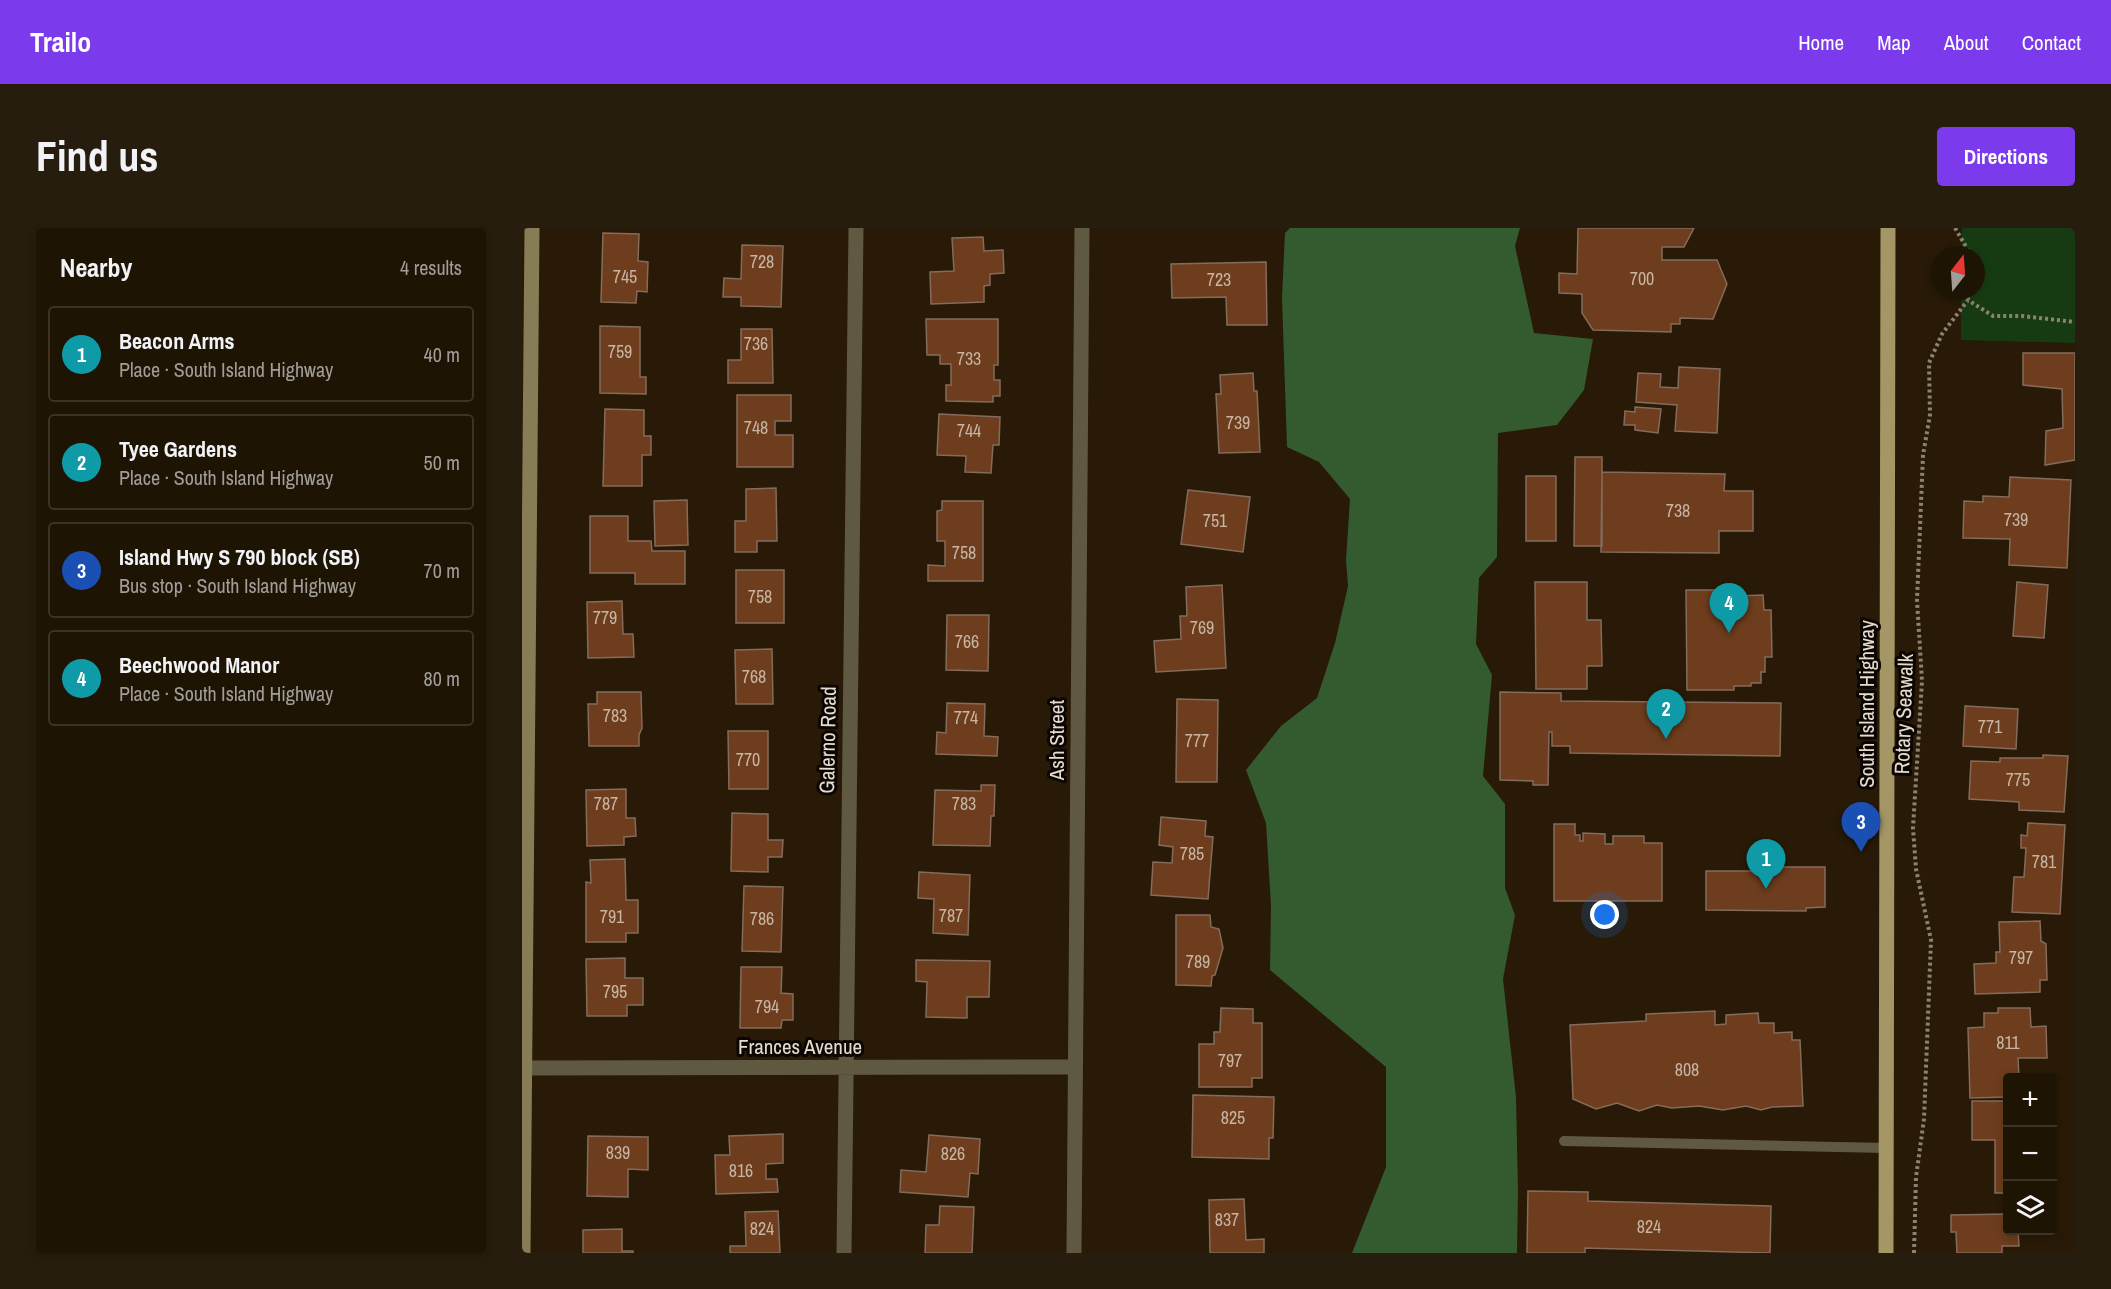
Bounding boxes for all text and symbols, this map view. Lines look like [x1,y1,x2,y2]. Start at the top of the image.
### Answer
text: Trailo [30,23,91,61]
text: Home [1798,28,1844,57]
text: Map [1877,28,1911,57]
text: About [1944,28,1989,57]
text: Contact [2022,28,2081,57]
button: Directions [1937,127,2075,186]
text: Find us [36,128,158,184]
north arrow [1931,246,1985,300]
house number: 728 [750,249,774,274]
text: Nearby [60,250,132,285]
text: 4 results [400,254,462,281]
house number: 745 [613,264,637,289]
house number: 700 [1630,266,1654,291]
house number: 723 [1207,267,1231,292]
text: Beacon Arms [119,326,235,356]
house number: 736 [744,331,768,356]
house number: 759 [608,339,632,364]
text: 1 [77,341,86,368]
text: 40 m [424,341,460,368]
house number: 733 [957,346,981,371]
text: Place · South Island Highway [119,356,333,383]
house number: 739 [1226,410,1250,435]
house number: 748 [744,415,768,440]
house number: 744 [957,418,981,443]
text: Tyee Gardens [119,434,237,464]
text: 2 [77,449,86,476]
text: 50 m [424,449,460,476]
text: Place · South Island Highway [119,464,333,491]
house number: 738 [1666,498,1690,523]
house number: 739 [2004,507,2028,532]
house number: 751 [1203,508,1228,533]
house number: 758 [952,540,976,565]
text: Island Hwy S 790 block (SB) [119,542,360,572]
text: 3 [77,557,86,584]
text: 70 m [424,557,460,584]
text: Bus stop · South Island Highway [119,572,356,599]
house number: 758 [748,584,772,609]
pin: 4 [1710,584,1748,633]
house number: 779 [593,605,617,630]
house number: 769 [1190,615,1214,640]
street label: South Island Highway [1852,620,1881,788]
house number: 766 [955,629,979,654]
text: Beechwood Manor [119,650,279,680]
street label: Rotary Seawalk [1887,653,1920,775]
house number: 768 [742,664,766,689]
text: 4 [77,665,86,692]
text: 80 m [424,665,460,692]
text: Place · South Island Highway [119,680,333,707]
street label: Galerno Road [812,686,843,794]
pin: 2 [1646,690,1686,739]
street label: Ash Street [1042,700,1071,781]
house number: 783 [603,703,627,728]
house number: 774 [954,705,978,730]
house number: 771 [1978,714,2003,739]
house number: 777 [1185,728,1209,753]
house number: 770 [736,747,760,772]
house number: 775 [2006,767,2030,792]
house number: 787 [594,791,618,816]
house number: 783 [952,791,976,816]
pin: 3 [1842,802,1880,852]
pin: 1 [1746,840,1786,889]
house number: 785 [1180,841,1204,866]
house number: 781 [2032,849,2057,874]
your location [1590,900,1619,929]
house number: 787 [939,903,963,928]
house number: 791 [600,904,625,929]
house number: 786 [750,906,774,931]
house number: 797 [2009,945,2033,970]
house number: 789 [1186,949,1210,974]
house number: 795 [603,979,627,1004]
house number: 794 [755,994,779,1019]
house number: 811 [1996,1030,2021,1055]
street label: Frances Avenue [738,1032,862,1061]
house number: 797 [1218,1048,1242,1073]
house number: 808 [1675,1057,1699,1082]
map controls [2003,1073,2057,1235]
button: + [2003,1073,2057,1127]
house number: 825 [1221,1105,1245,1130]
button: − [2003,1127,2057,1181]
house number: 839 [606,1140,630,1165]
house number: 826 [941,1141,965,1166]
house number: 816 [729,1158,753,1183]
button: layers [2003,1181,2057,1235]
house number: 837 [1215,1207,1239,1232]
house number: 824 [1637,1214,1661,1239]
house number: 824 [750,1216,774,1241]

